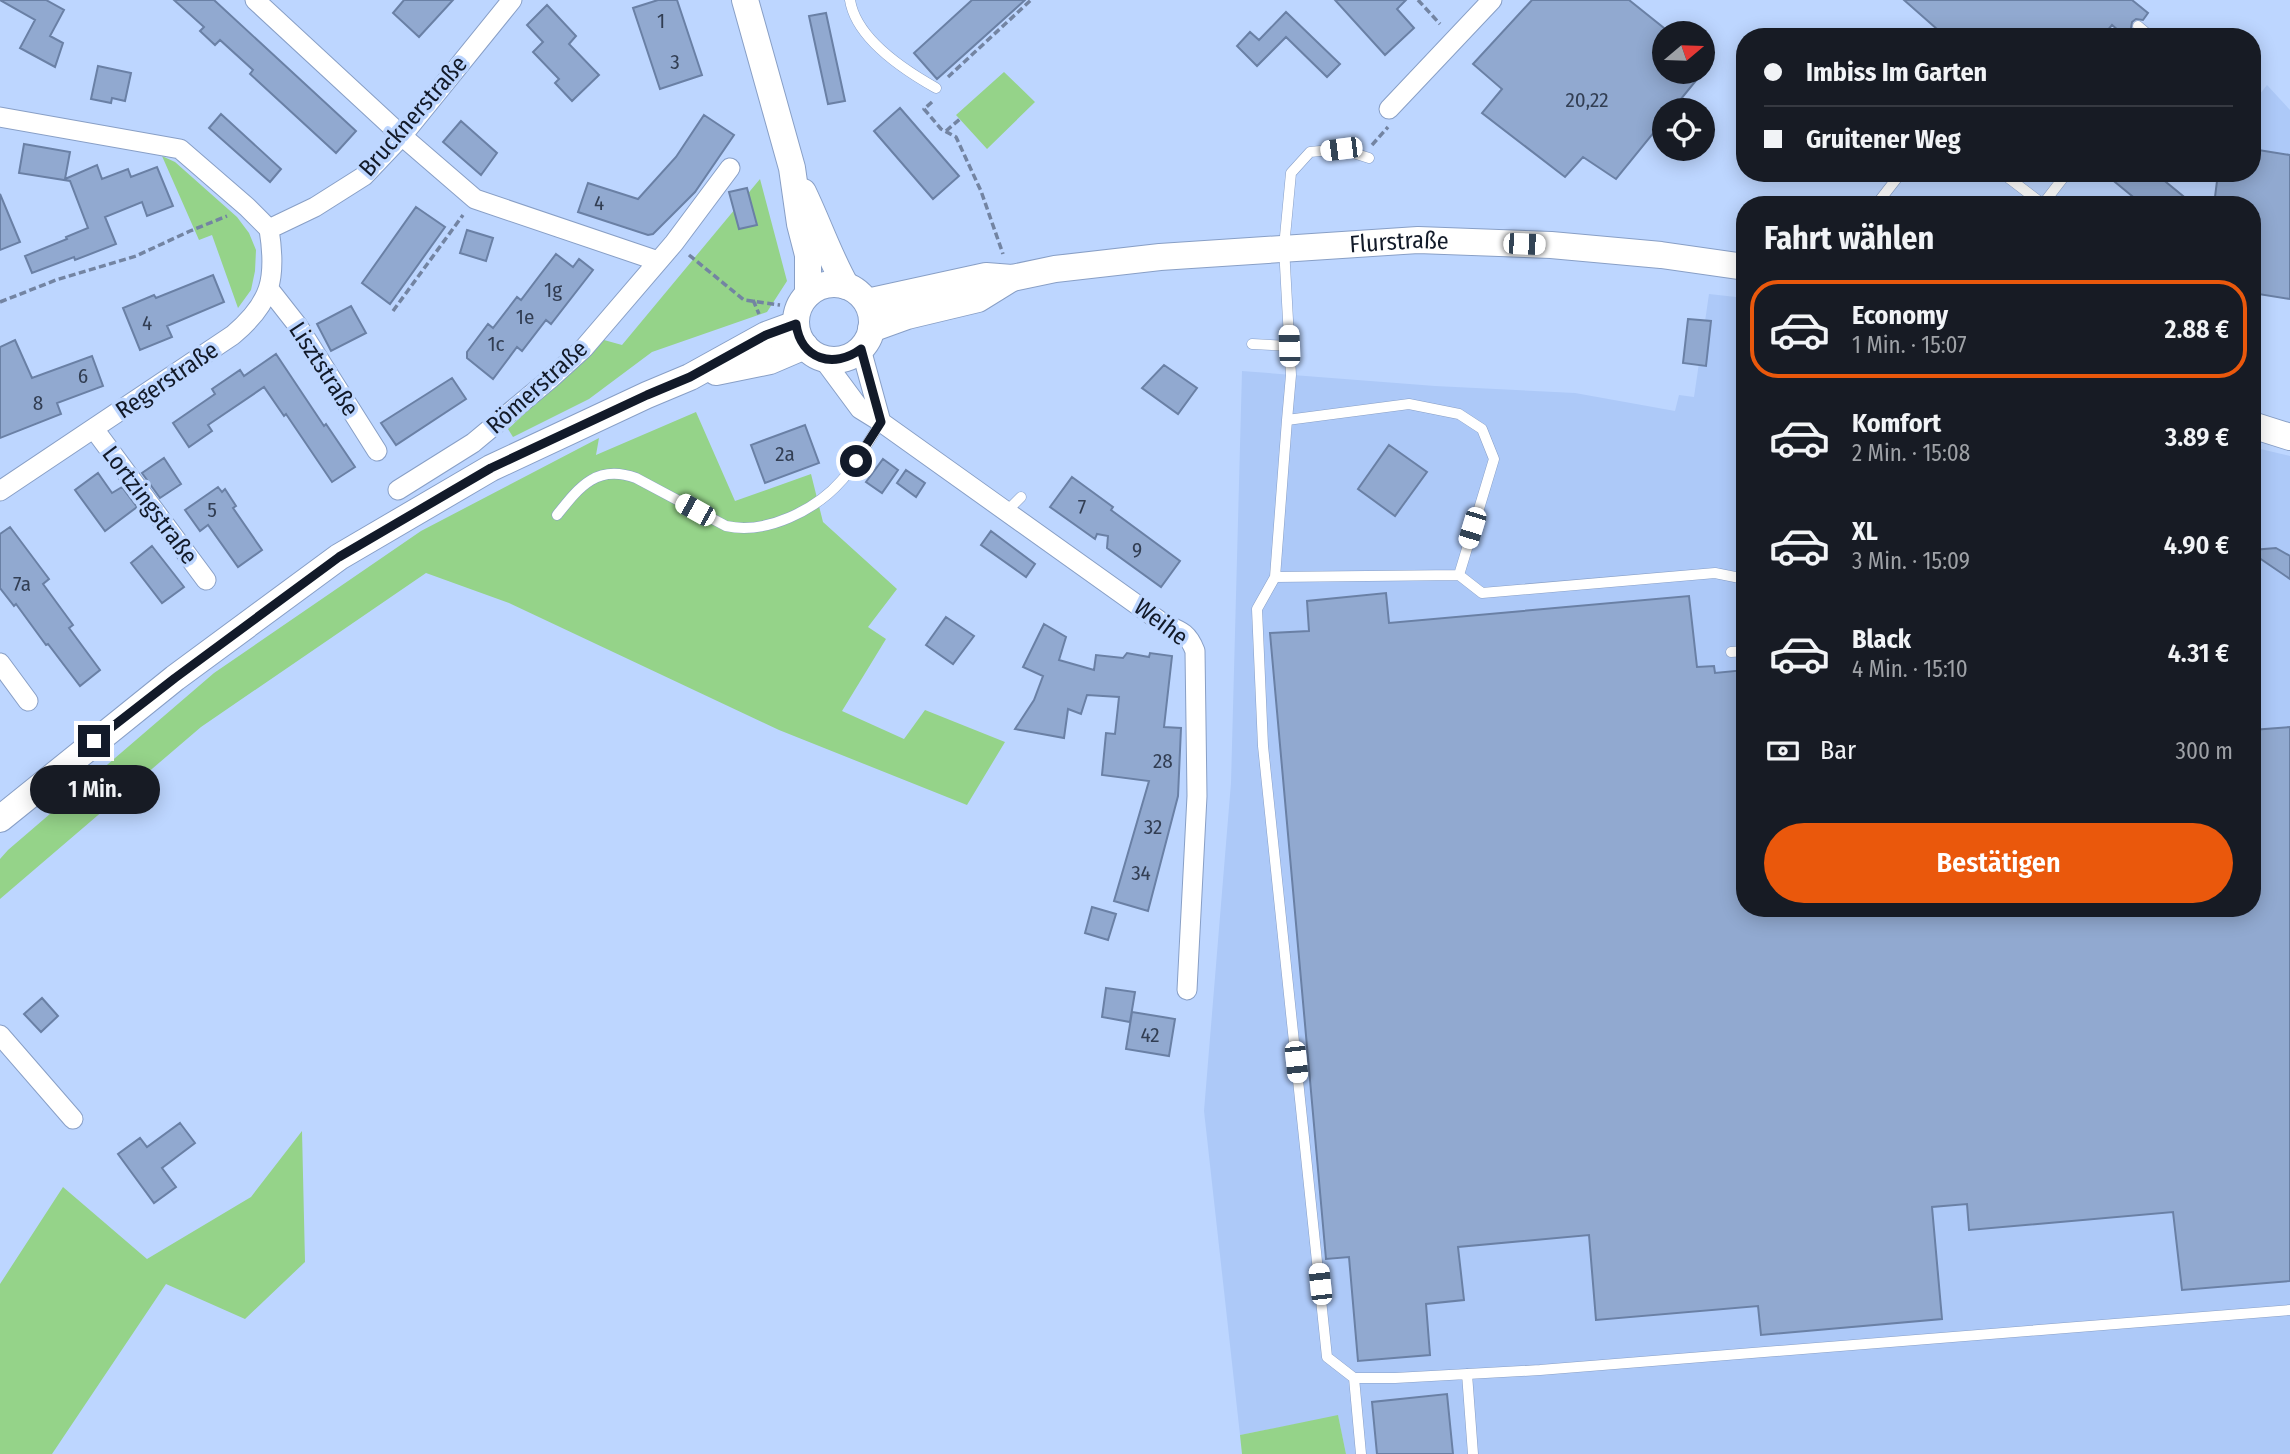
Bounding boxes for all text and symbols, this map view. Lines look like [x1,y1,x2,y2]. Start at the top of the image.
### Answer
house number: 1 [657,8,665,34]
north arrow [1652,21,1715,84]
map controls [1652,21,1715,161]
house number: 3 [670,49,680,75]
street label: Brucknerstraße [353,50,473,182]
text: Imbiss Im Garten [1806,57,1987,88]
house number: 20,22 [1565,87,1609,113]
button: locate [1652,98,1715,161]
text: Gruitener Weg [1806,124,1961,155]
car [1319,136,1364,162]
house number: 4 [594,190,604,216]
text: Fahrt wählen [1764,219,1934,257]
street label: Flurstraße [1348,226,1449,258]
car [1503,233,1546,255]
house number: 1g [544,277,562,303]
icon: car [1768,298,1831,361]
text: Economy [1852,300,1948,331]
house number: 1e [516,304,534,330]
house number: 4 [142,310,152,336]
text: 2.88 € [2165,314,2229,345]
street label: Lisztstraße [283,317,365,421]
car [1278,325,1301,367]
house number: 1c [487,331,505,357]
text: 1 Min. · 15:07 [1852,331,1967,359]
street label: Römerstraße [481,334,593,440]
street label: Regerstraße [110,336,224,424]
house number: 6 [78,363,88,389]
house number: 8 [33,390,43,416]
icon: car [1768,406,1831,469]
text: Komfort [1852,408,1941,439]
text: 3.89 € [2165,422,2229,453]
text: 2 Min. · 15:08 [1852,439,1970,467]
street label: Lortzingstraße [97,440,203,570]
house number: 2a [775,441,795,467]
route start [840,445,872,477]
car [672,491,719,529]
house number: 7 [1078,494,1086,520]
house number: 5 [207,497,217,523]
car [1456,505,1489,551]
icon: car [1768,514,1831,577]
text: XL [1852,516,1878,547]
text: 4.90 € [2164,530,2229,561]
house number: 9 [1132,537,1142,563]
text: 3 Min. · 15:09 [1852,547,1970,575]
house number: 7a [13,571,31,597]
street label: Weihe [1129,593,1193,651]
icon: car [1768,622,1831,685]
text: Black [1852,624,1911,655]
text: 4.31 € [2168,638,2229,669]
text: 4 Min. · 15:10 [1852,655,1968,683]
route end [78,725,110,757]
icon: cash [1764,732,1802,770]
text: Bar [1820,735,1856,766]
text: 300 m [2176,737,2233,765]
house number: 28 [1153,748,1173,774]
callout: 1 Min. [29,766,159,814]
text: 1 Min. [68,775,122,803]
house number: 32 [1144,814,1162,840]
button: Bestätigen [1764,823,2233,903]
house number: 34 [1131,860,1151,886]
house number: 42 [1140,1022,1160,1048]
car [1284,1040,1309,1084]
car [1308,1262,1333,1306]

